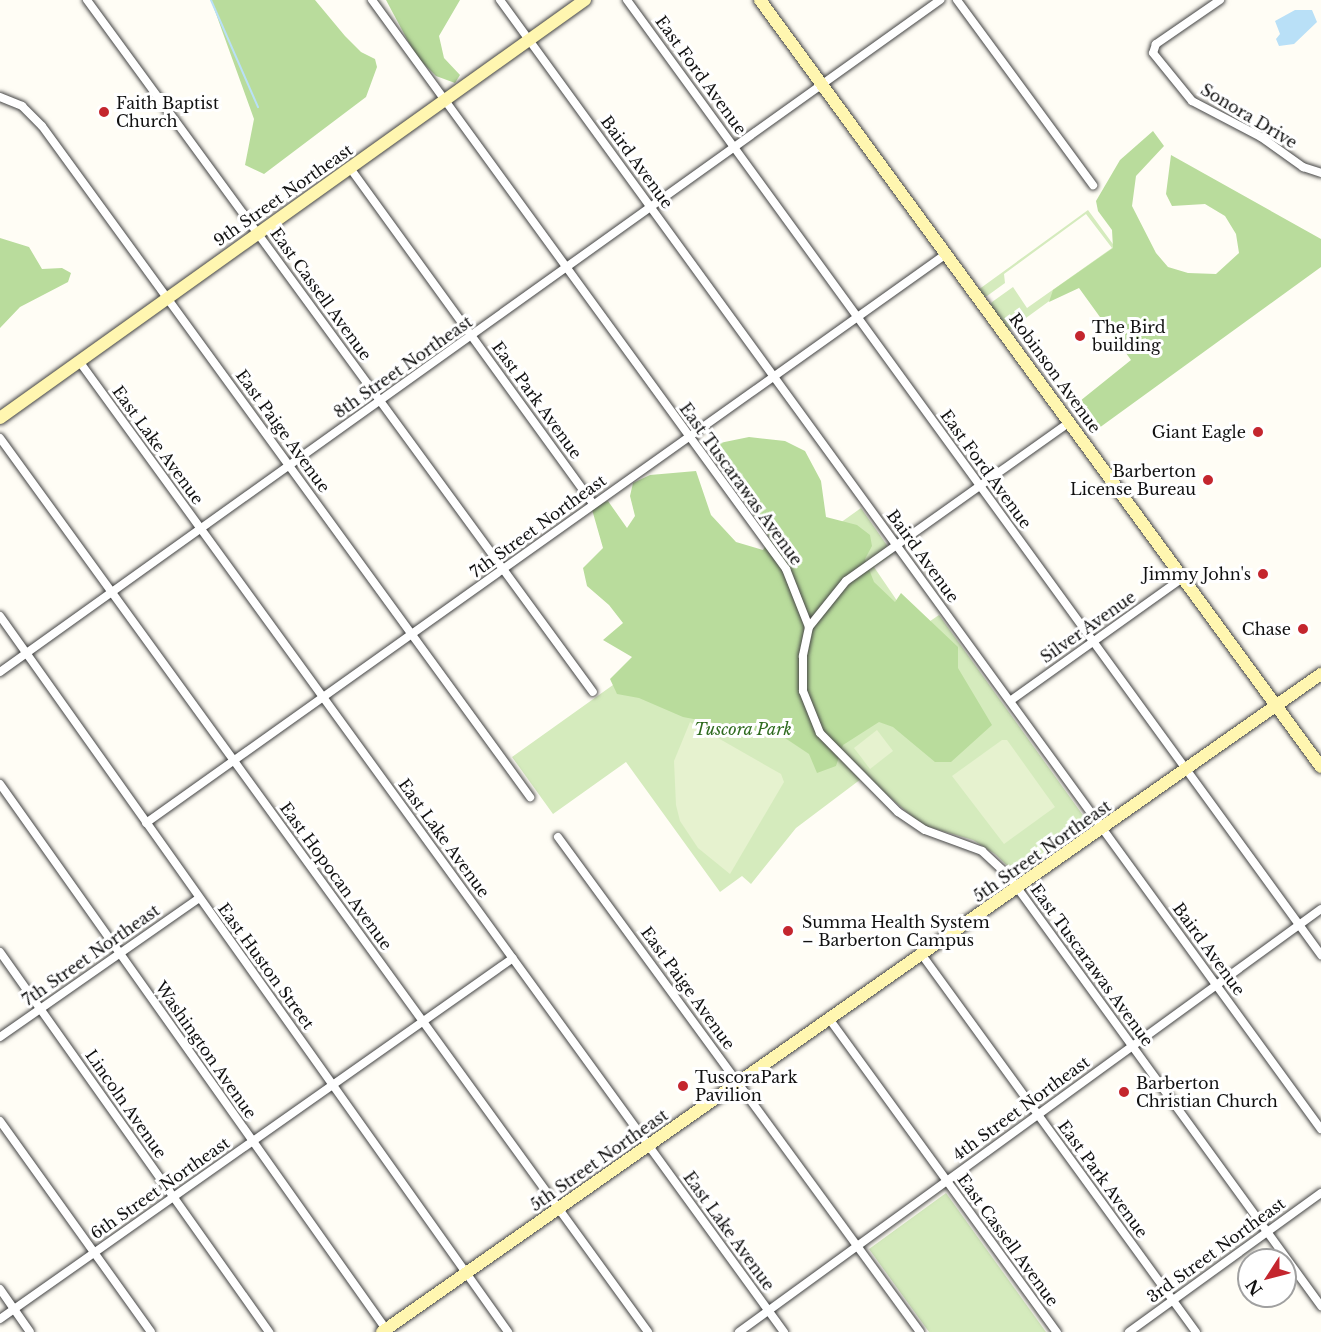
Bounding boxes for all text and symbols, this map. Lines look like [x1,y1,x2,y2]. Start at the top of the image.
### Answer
street label: East Ford Avenue [651,12,751,138]
street label: Sonora Drive [1197,80,1301,152]
place label: Faith Baptist Church [116,93,219,131]
marker: Faith Baptist Church [97,105,111,119]
street label: Baird Avenue [597,112,677,212]
street label: 9th Street Northeast [210,140,356,250]
street label: East Cassell Avenue [266,224,376,364]
street label: Robinson Avenue [1005,309,1105,437]
street label: 8th Street Northeast [330,312,476,422]
place label: The Bird building [1092,317,1166,355]
marker: The Bird building [1073,329,1087,343]
street label: East Park Avenue [488,337,586,463]
street label: East Paige Avenue [232,366,334,496]
street label: East Lake Avenue [108,382,208,508]
street label: East Tuscarawas Avenue [675,399,807,569]
street label: East Ford Avenue [936,406,1036,532]
place label: Giant Eagle [1152,422,1246,442]
marker: Giant Eagle [1251,425,1265,439]
place label: Barberton License Bureau [1070,461,1196,499]
street label: 7th Street Northeast [466,470,610,582]
marker: Barberton License Bureau [1201,473,1215,487]
street label: Baird Avenue [883,506,963,606]
place label: Jimmy John's [1142,564,1251,584]
marker: Jimmy John's [1256,567,1270,581]
street label: Silver Avenue [1036,587,1140,667]
place label: Chase [1242,619,1291,639]
marker: Chase [1296,622,1310,636]
park label: Tuscora Park [694,719,792,739]
street label: East Lake Avenue [394,775,494,901]
street label: 5th Street Northeast [969,796,1115,906]
street label: East Hopocan Avenue [276,798,396,954]
street label: East Tuscarawas Avenue [1026,880,1158,1050]
street label: East Huston Street [214,899,318,1033]
street label: Baird Avenue [1169,899,1249,999]
street label: 7th Street Northeast [19,900,163,1010]
place label: Summa Health System – Barberton Campus [802,912,990,950]
marker: Summa Health System – Barberton Campus [779,922,797,940]
street label: East Paige Avenue [637,923,739,1053]
street label: Washington Avenue [151,977,261,1123]
street label: Lincoln Avenue [81,1046,171,1162]
street label: 4th Street Northeast [949,1052,1093,1164]
place label: TuscoraPark Pavilion [695,1067,798,1105]
place label: Barberton Christian Church [1136,1073,1278,1111]
marker: TuscoraPark Pavilion [676,1079,690,1093]
marker: Barberton Christian Church [1117,1085,1131,1099]
street label: 5th Street Northeast [526,1105,672,1215]
street label: East Park Avenue [1054,1116,1152,1242]
street label: 6th Street Northeast [87,1133,233,1243]
street label: East Lake Avenue [679,1168,779,1294]
street label: East Cassell Avenue [953,1170,1063,1310]
street label: 3rd Street Northeast [1143,1193,1289,1307]
north arrow [1237,1248,1297,1308]

